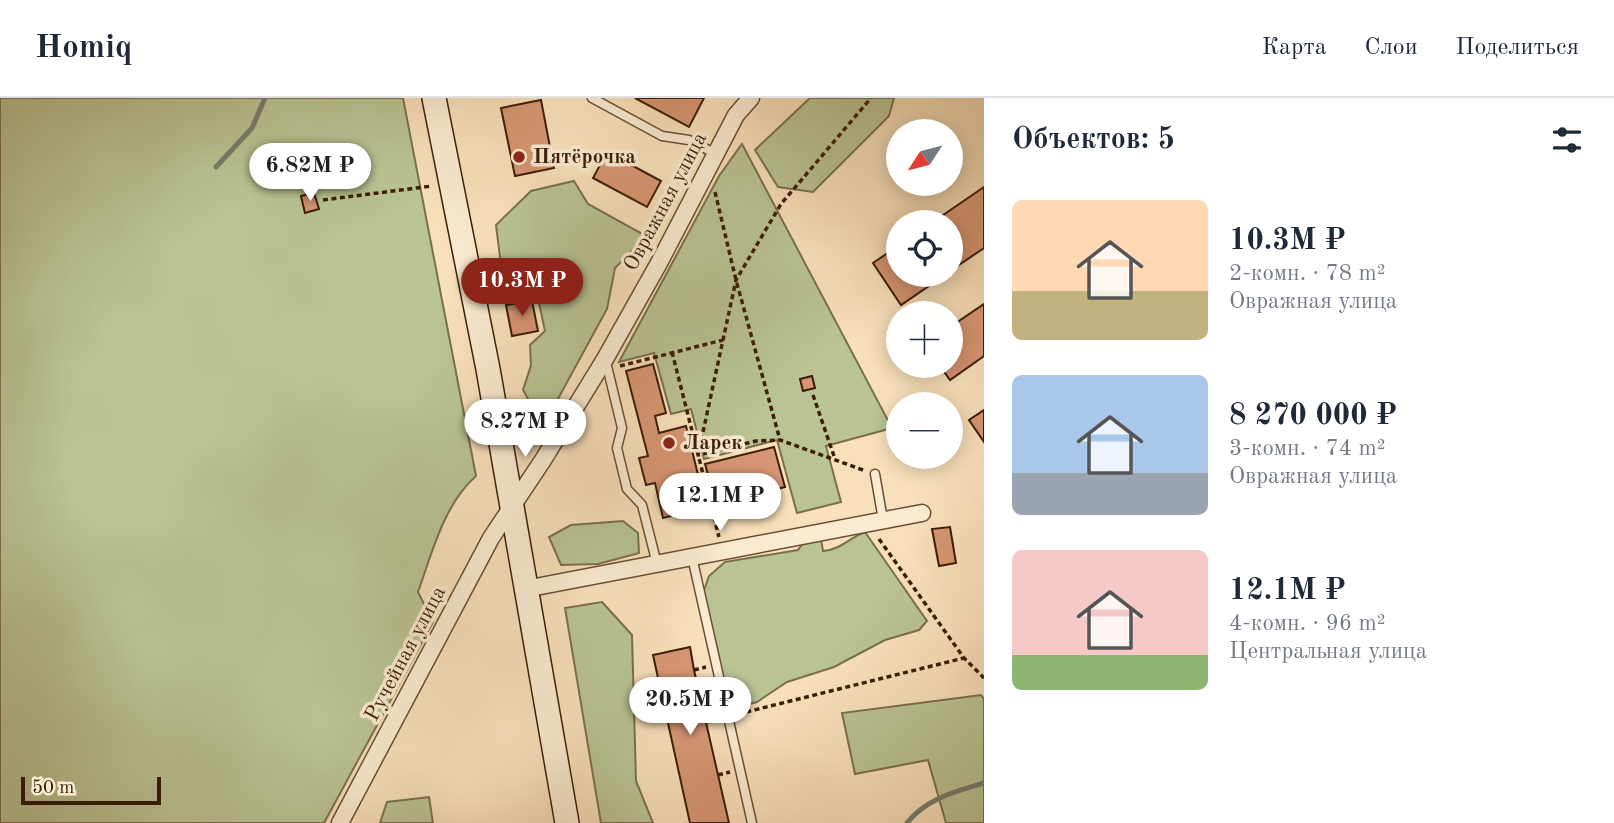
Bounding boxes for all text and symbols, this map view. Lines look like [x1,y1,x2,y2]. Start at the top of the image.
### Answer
text: Homiq [35,32,132,65]
text: Карта [1262,36,1327,60]
text: Слои [1365,36,1418,60]
text: Поделиться [1456,36,1579,60]
north arrow [886,119,962,196]
map controls [886,119,963,469]
icon: filters [1548,121,1586,159]
text: Объектов: 5 [1012,125,1175,155]
street label: Овражная улица [621,129,711,275]
pin: 6.82M ₽ [245,144,375,203]
place label: Пятёрочка [533,147,636,168]
marker: Пятёрочка [511,149,527,165]
text: 6.82M ₽ [265,154,355,177]
button: locate [886,210,963,287]
text: 10.3M ₽ [1229,226,1346,256]
icon: home [1068,228,1152,312]
pin: 10.3M ₽ [457,258,587,318]
text: 2-комн. · 78 m² [1229,262,1386,285]
text: 10.3M ₽ [477,269,567,292]
text: Овражная улица [1229,290,1397,313]
button: + [886,301,963,378]
button: − [886,392,963,469]
pin: 8.27M ₽ [460,400,590,459]
text: 8 270 000 ₽ [1229,401,1397,431]
icon: home [1068,403,1152,487]
text: 8.27M ₽ [480,410,570,433]
place label: Ларек [683,433,742,454]
marker: Ларек [661,435,677,451]
text: 3-комн. · 74 m² [1229,437,1386,460]
text: Овражная улица [1229,465,1397,488]
pin: 12.1M ₽ [655,474,785,533]
text: 12.1M ₽ [675,484,765,507]
text: 12.1M ₽ [1229,576,1346,606]
icon: home [1068,578,1152,662]
street label: Ручейная улица [362,583,450,725]
text: 4-комн. · 96 m² [1229,612,1386,635]
text: Центральная улица [1229,640,1427,663]
pin: 20.5M ₽ [625,678,755,737]
text: 20.5M ₽ [645,688,735,711]
scale bar [21,774,161,806]
text: 50 m [32,779,74,798]

